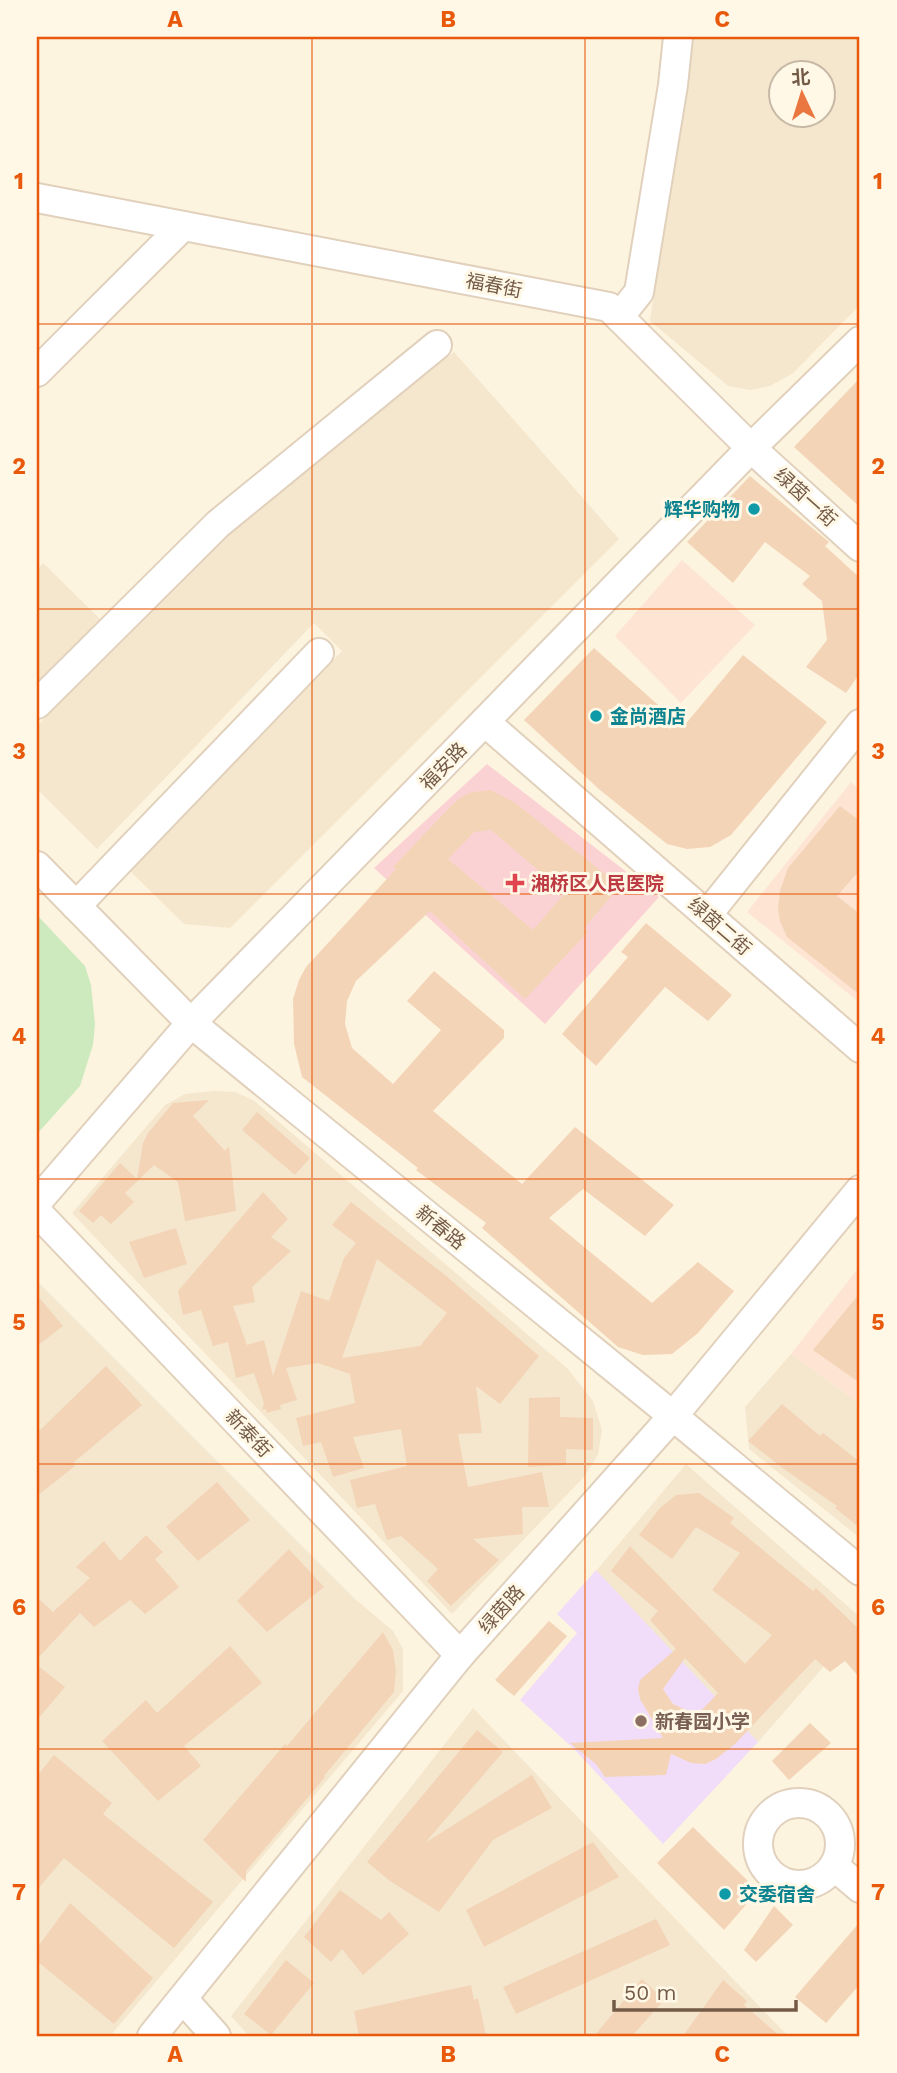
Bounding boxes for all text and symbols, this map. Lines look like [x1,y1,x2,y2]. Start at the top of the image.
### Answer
text: A [167,6,183,33]
text: B [440,6,456,33]
text: C [714,6,730,33]
north arrow [768,60,838,130]
text: 北 [791,65,811,90]
text: 1 [14,168,24,195]
text: 1 [873,168,883,195]
street label: 福春街 [464,269,524,302]
text: 2 [12,453,26,480]
text: 2 [871,453,885,480]
street label: 绿茵一街 [770,463,842,531]
place label: 辉华购物 [664,498,740,521]
marker: 辉华购物 [746,501,762,517]
place label: 金尚酒店 [610,705,686,728]
marker: 金尚酒店 [588,708,604,724]
text: 3 [12,738,26,765]
street label: 福安路 [415,738,471,795]
text: 3 [871,738,885,765]
place label: 湘桥区人民医院 [531,872,664,895]
marker: 湘桥区人民医院 [505,873,525,893]
street label: 绿茵二街 [683,893,756,960]
text: 4 [12,1023,27,1050]
text: 4 [871,1023,886,1050]
street label: 新春路 [411,1201,470,1254]
text: 5 [12,1309,26,1336]
text: 5 [871,1309,885,1336]
street label: 新泰街 [221,1405,277,1462]
street label: 绿茵路 [474,1580,529,1638]
text: 6 [12,1594,26,1621]
text: 6 [871,1594,885,1621]
place label: 新春园小学 [655,1710,750,1733]
marker: 新春园小学 [633,1713,649,1729]
text: 7 [12,1879,26,1906]
text: 7 [871,1879,885,1906]
place label: 交委宿舍 [739,1883,815,1906]
marker: 交委宿舍 [717,1886,733,1902]
scale bar [614,1968,796,2012]
text: 50 m [624,1980,676,2005]
text: A [167,2041,183,2068]
text: B [440,2041,456,2068]
text: C [714,2041,730,2068]

